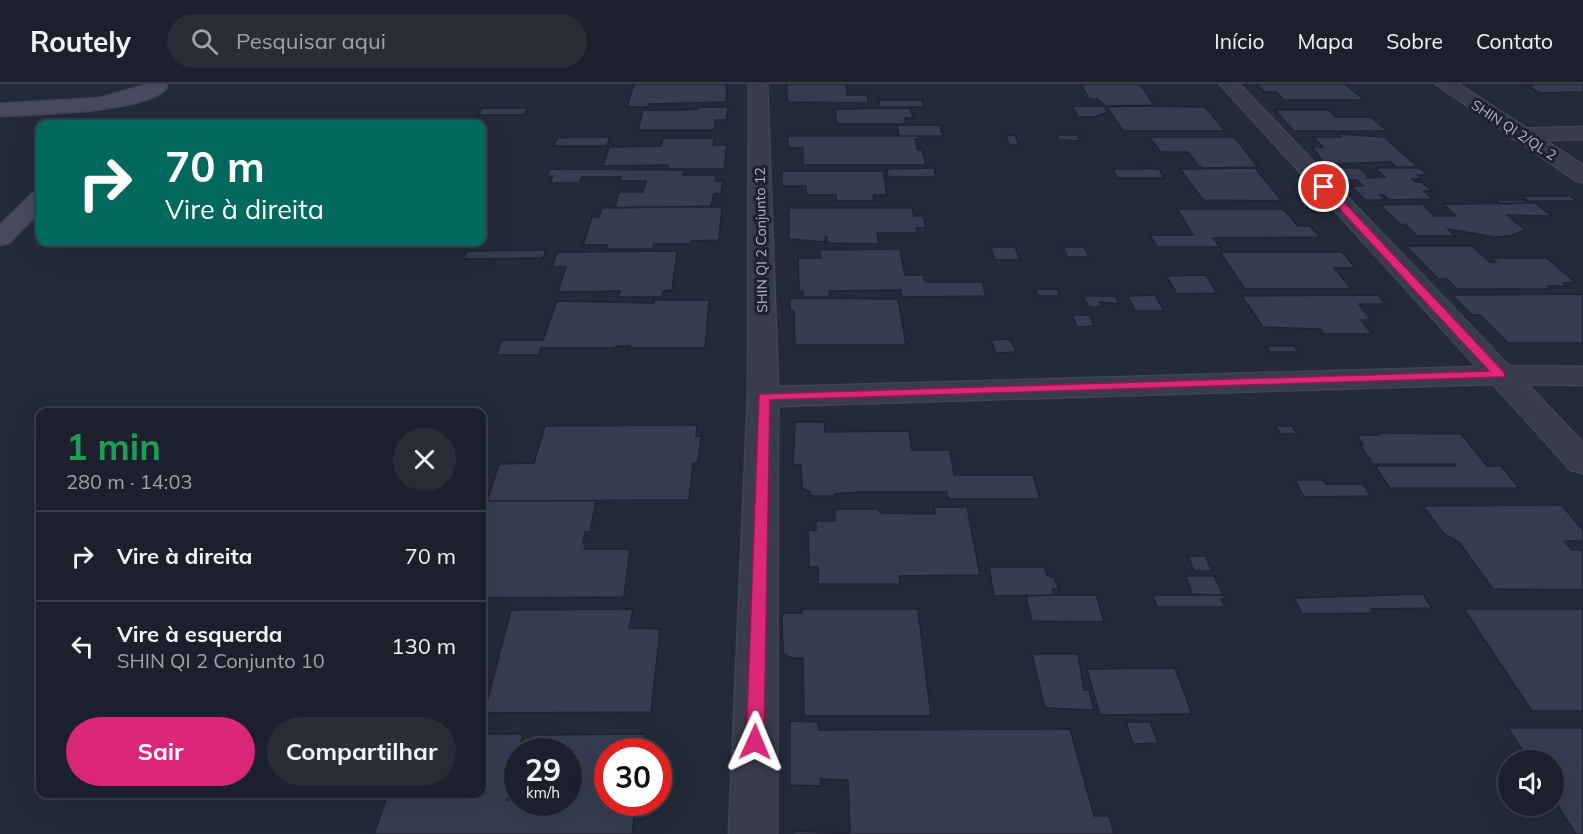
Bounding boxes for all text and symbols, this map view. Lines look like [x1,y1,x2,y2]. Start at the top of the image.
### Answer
search box [167,14,587,68]
text: Routely [30,24,131,59]
icon: search [188,25,221,58]
text: Pesquisar aqui [236,27,386,55]
text: Início [1214,28,1264,54]
text: Mapa [1297,28,1353,54]
text: Sobre [1386,28,1443,54]
text: Contato [1476,28,1553,54]
street label: SHIN QI 2/QL 2 [1468,96,1560,164]
text: 70 m [165,140,265,193]
icon: right [66,144,144,222]
pin [1298,161,1349,212]
street label: SHIN QI 2 Conjunto 12 [751,167,771,313]
icon: arrive [1307,170,1340,203]
text: Vire à direita [165,192,324,226]
text: 1 min [66,424,161,469]
button: close [393,428,456,491]
text: 280 m · 14:03 [66,469,192,494]
icon: right [66,540,99,573]
text: Vire à direita [117,542,252,570]
text: 70 m [405,542,456,570]
text: Vire à esquerda [117,620,282,648]
icon: left [66,630,99,663]
text: 130 m [391,632,456,660]
text: SHIN QI 2 Conjunto 10 [117,648,325,673]
position arrow [723,710,787,774]
button: Sair [66,717,255,786]
button: Compartilhar [267,717,456,786]
speed limit sign: 30 [594,738,672,816]
map controls [1498,750,1564,816]
button: sound [1498,750,1564,816]
text: 29 [525,751,561,789]
text: km/h [526,783,560,802]

